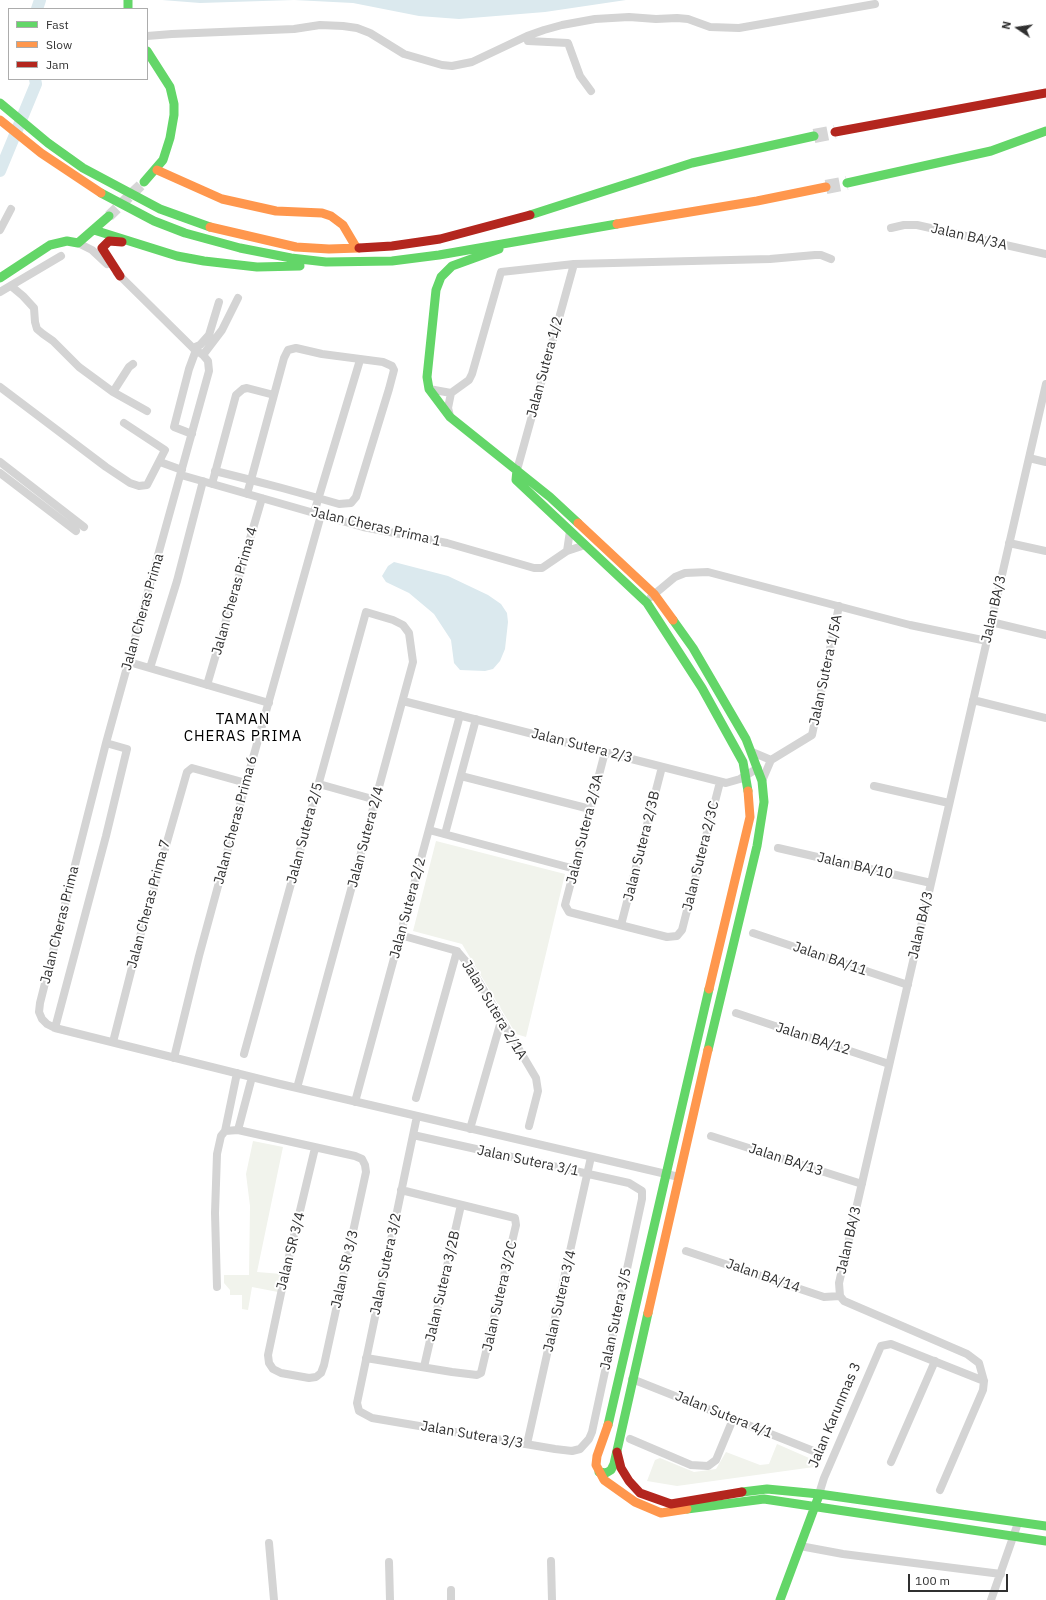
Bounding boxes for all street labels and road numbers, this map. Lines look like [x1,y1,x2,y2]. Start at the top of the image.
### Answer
street label: Jalan BA/3A [929,220,1009,254]
street label: Jalan Sutera 1/2 [523,315,567,419]
street label: Jalan Cheras Prima 1 [310,504,442,550]
street label: Jalan Cheras Prima 4 [209,525,261,657]
street label: Jalan Cheras Prima [118,552,168,672]
street label: Jalan BA/3 [978,574,1010,644]
street label: Jalan Sutera 1/5A [806,613,846,727]
street label: Jalan Sutera 2/3 [530,725,634,767]
street label: Jalan Cheras Prima 6 [211,754,261,886]
street label: Jalan Sutera 2/3A [563,772,607,886]
street label: Jalan Sutera 2/5 [283,781,327,885]
street label: Jalan Sutera 2/4 [344,785,388,889]
street label: Jalan Sutera 2/3B [620,789,664,903]
street label: Jalan Sutera 2/3C [679,799,723,913]
street label: Jalan Cheras Prima 7 [124,838,174,970]
street label: Jalan BA/10 [815,849,895,883]
street label: Jalan Sutera 2/2 [386,856,430,960]
street label: Jalan Cheras Prima [37,864,83,986]
street label: Jalan BA/3 [905,890,937,960]
street label: Jalan BA/11 [791,938,869,980]
street label: Jalan Sutera 2/1A [458,957,530,1063]
street label: Jalan BA/12 [774,1019,852,1059]
street label: Jalan BA/13 [747,1140,825,1180]
street label: Jalan Sutera 3/1 [475,1142,581,1180]
street label: Jalan BA/3 [833,1205,865,1275]
street label: Jalan SR 3/4 [273,1210,309,1292]
street label: Jalan Sutera 3/2 [367,1211,405,1317]
street label: Jalan SR 3/3 [328,1228,362,1310]
street label: Jalan Sutera 3/2B [422,1229,464,1343]
street label: Jalan Sutera 3/2C [479,1239,521,1353]
street label: Jalan Sutera 3/4 [540,1249,580,1353]
street label: Jalan BA/14 [724,1255,802,1297]
street label: Jalan Sutera 3/5 [597,1266,635,1372]
street label: Jalan Karunmas 3 [805,1360,865,1470]
street label: Jalan Sutera 4/1 [673,1388,775,1442]
street label: Jalan Sutera 3/3 [419,1418,525,1452]

